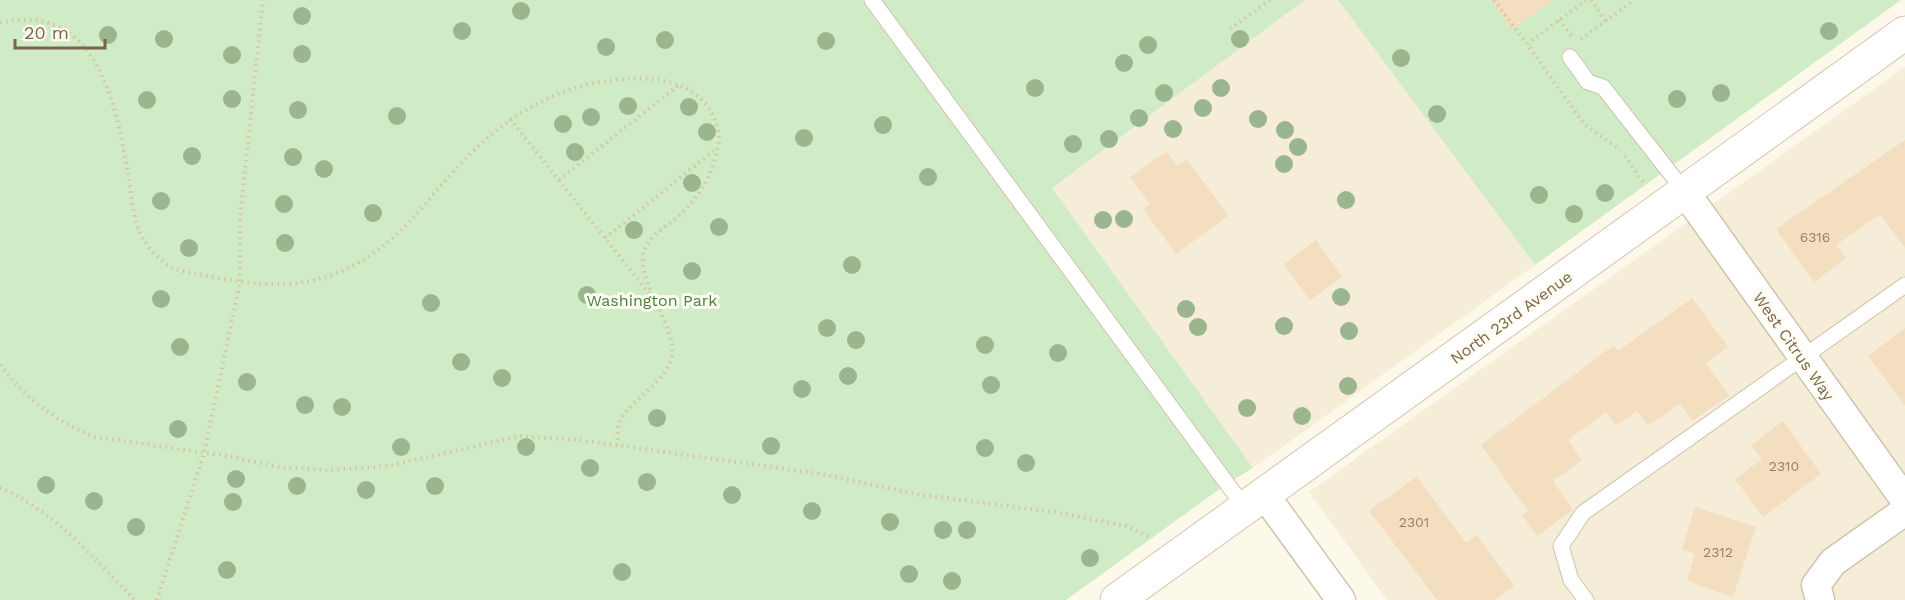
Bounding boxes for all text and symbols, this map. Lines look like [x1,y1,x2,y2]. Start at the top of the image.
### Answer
scale bar [15,12,105,50]
text: 20 m [24,22,69,43]
house number: 6316 [1800,229,1830,245]
street label: North 23rd Avenue [1447,267,1576,368]
street label: West Citrus Way [1749,288,1839,405]
park label: Washington Park [587,291,717,310]
house number: 2310 [1769,458,1799,474]
house number: 2301 [1399,514,1429,530]
house number: 2312 [1703,544,1733,560]

